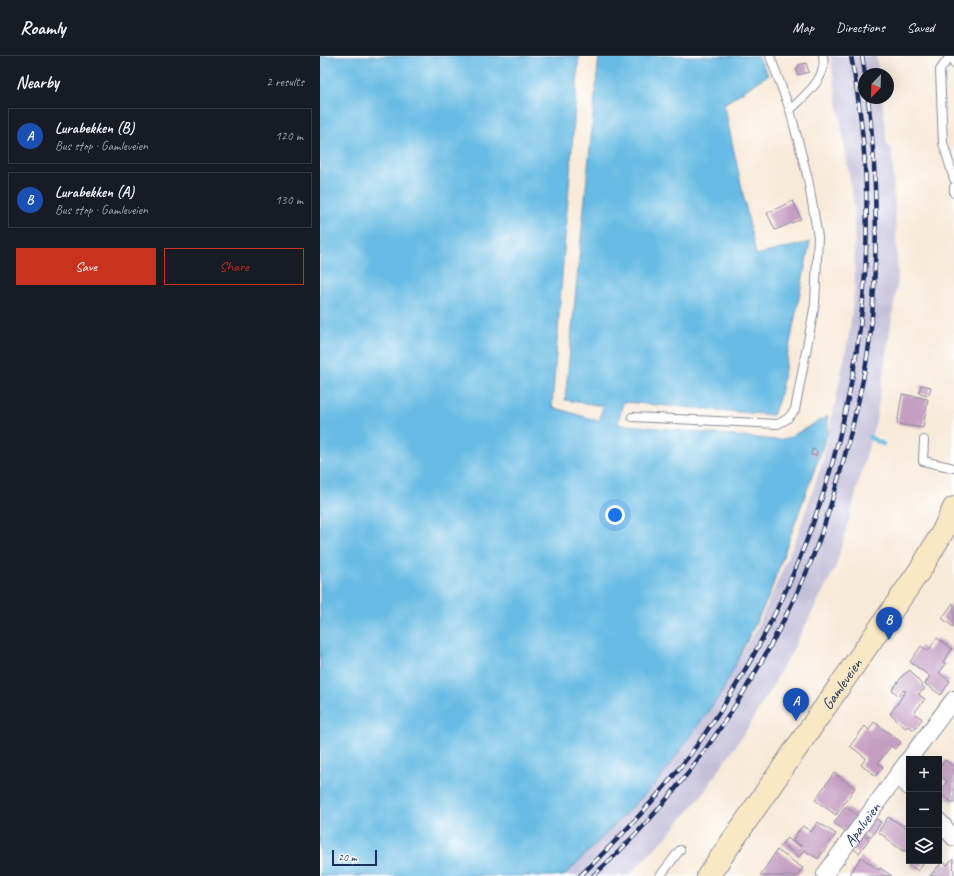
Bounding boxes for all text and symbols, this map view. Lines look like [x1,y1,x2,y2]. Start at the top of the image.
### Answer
text: Roamly [20,16,66,40]
text: Map [793,19,814,36]
text: Directions [836,19,885,36]
text: Saved [907,19,934,36]
north arrow [858,68,894,104]
text: Nearby [16,72,59,93]
text: 2 results [266,74,304,90]
text: Lurabekken (B) [55,119,134,138]
text: A [27,128,33,144]
text: 120 m [275,128,303,144]
text: Bus stop · Gamleveien [55,138,148,154]
text: Lurabekken (A) [55,183,134,202]
text: B [27,192,33,208]
text: 130 m [275,192,303,208]
text: Bus stop · Gamleveien [55,202,148,218]
button: Save [16,248,156,285]
button: Share [164,248,304,285]
your location [605,505,625,525]
pin: B [876,607,902,640]
street label: Gamleveien [817,654,867,714]
pin: A [783,688,809,721]
map controls [906,756,942,864]
button: + [906,756,942,792]
button: − [906,792,942,828]
street label: Apalveien [840,798,886,851]
button: layers [906,828,942,864]
scale bar [332,848,377,867]
text: 20 m [338,850,357,864]

